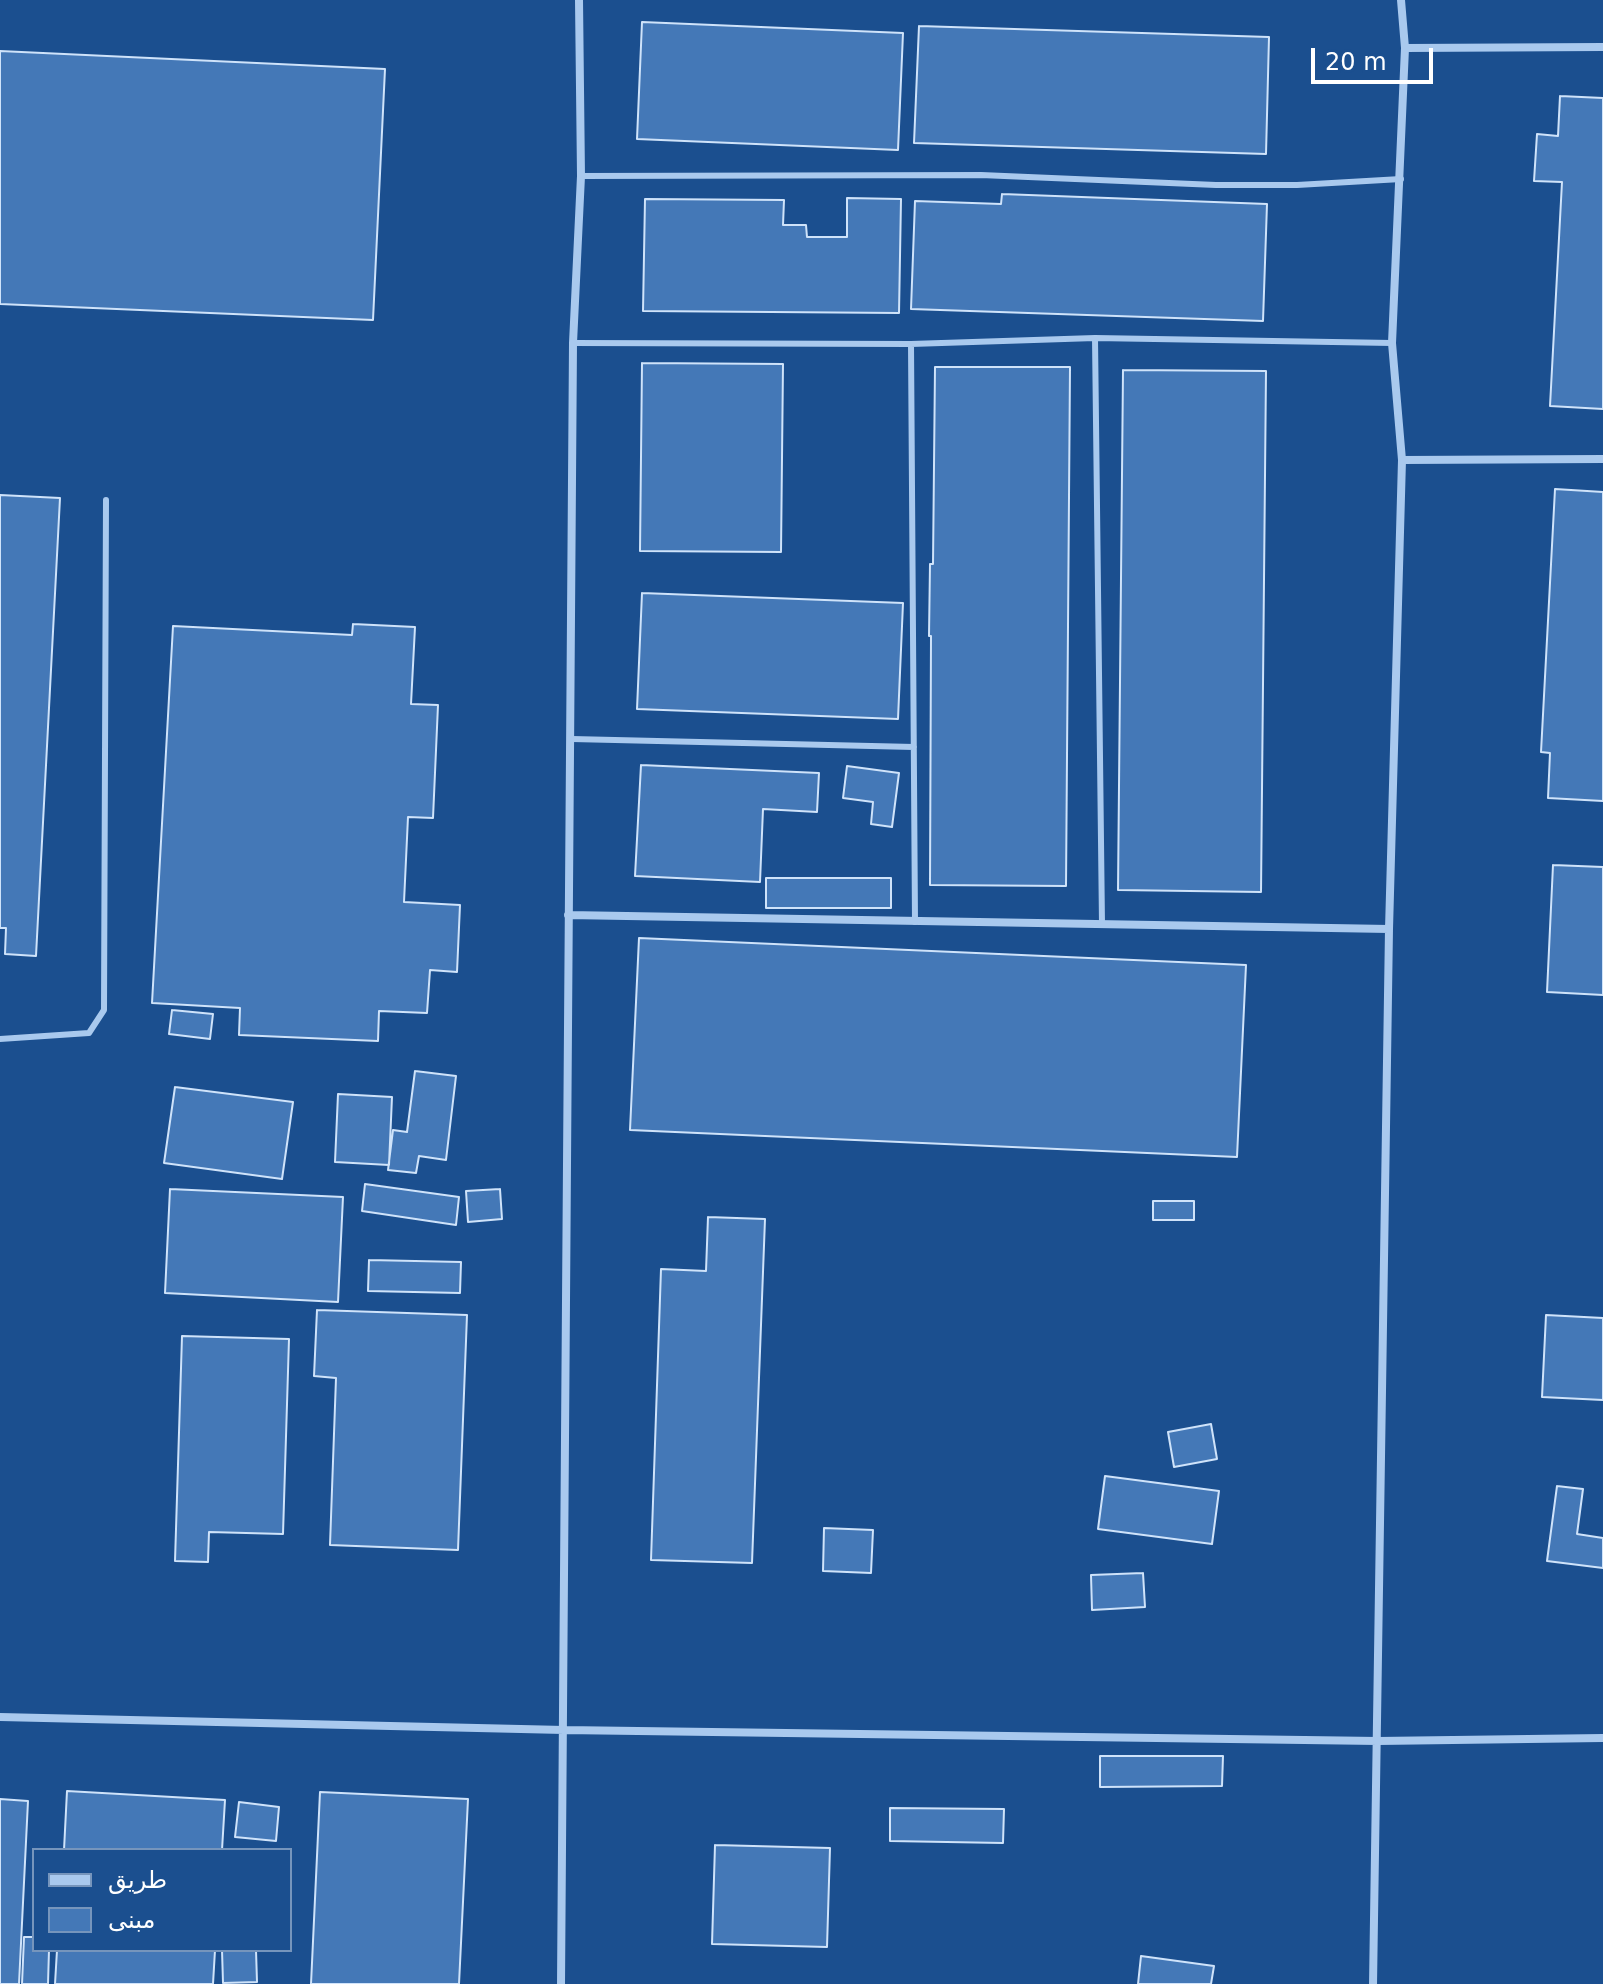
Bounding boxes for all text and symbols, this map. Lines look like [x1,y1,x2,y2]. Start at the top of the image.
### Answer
scale bar [1315,32,1437,82]
text: 20 m [1325,48,1387,76]
legend [32,1848,292,1952]
text: طريق [108,1866,167,1894]
text: مبنى [108,1906,155,1934]

